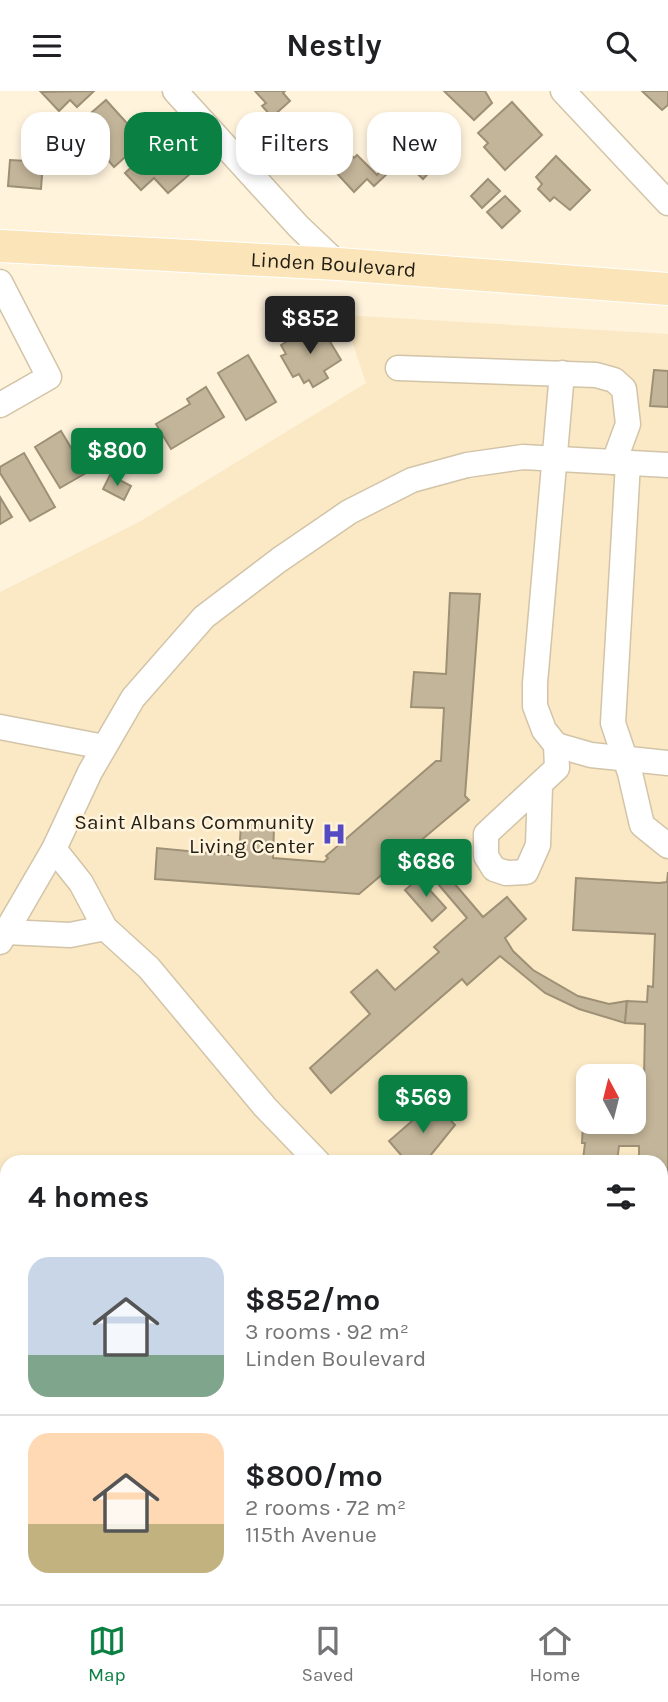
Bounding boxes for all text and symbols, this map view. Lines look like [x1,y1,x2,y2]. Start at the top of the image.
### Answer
icon: menu [28,27,66,65]
text: Nestly [286,27,382,64]
icon: search [602,27,640,65]
chip: Buy [21,112,110,175]
chip: Rent [124,112,222,175]
chip: Filters [236,112,353,175]
chip: New [367,112,461,175]
street label: Linden Boulevard [250,247,417,282]
pin: $852 [269,296,351,356]
text: $852 [281,305,339,332]
pin: $800 [76,429,158,488]
text: $800 [87,437,147,464]
place label: Saint Albans Community Living Center [74,810,314,858]
hospital icon: Saint Albans Community Living Center [320,820,348,848]
pin: $686 [385,839,467,899]
text: $686 [397,848,455,875]
north arrow [576,1064,646,1134]
map controls [576,1064,646,1134]
pin: $569 [382,1075,464,1135]
text: $569 [394,1084,452,1111]
icon: filters [602,1178,640,1216]
text: 4 homes [28,1179,149,1215]
text: $852/mo [245,1282,380,1318]
icon: home [84,1285,168,1369]
text: 3 rooms · 92 m² [245,1318,409,1345]
text: Linden Boulevard [245,1345,426,1372]
text: $800/mo [245,1458,383,1494]
icon: home [84,1461,168,1545]
text: 2 rooms · 72 m² [245,1494,406,1521]
text: 115th Avenue [245,1521,377,1548]
tab: Map [88,1622,126,1686]
tab: Saved [301,1622,354,1686]
tab: Home [530,1622,580,1686]

